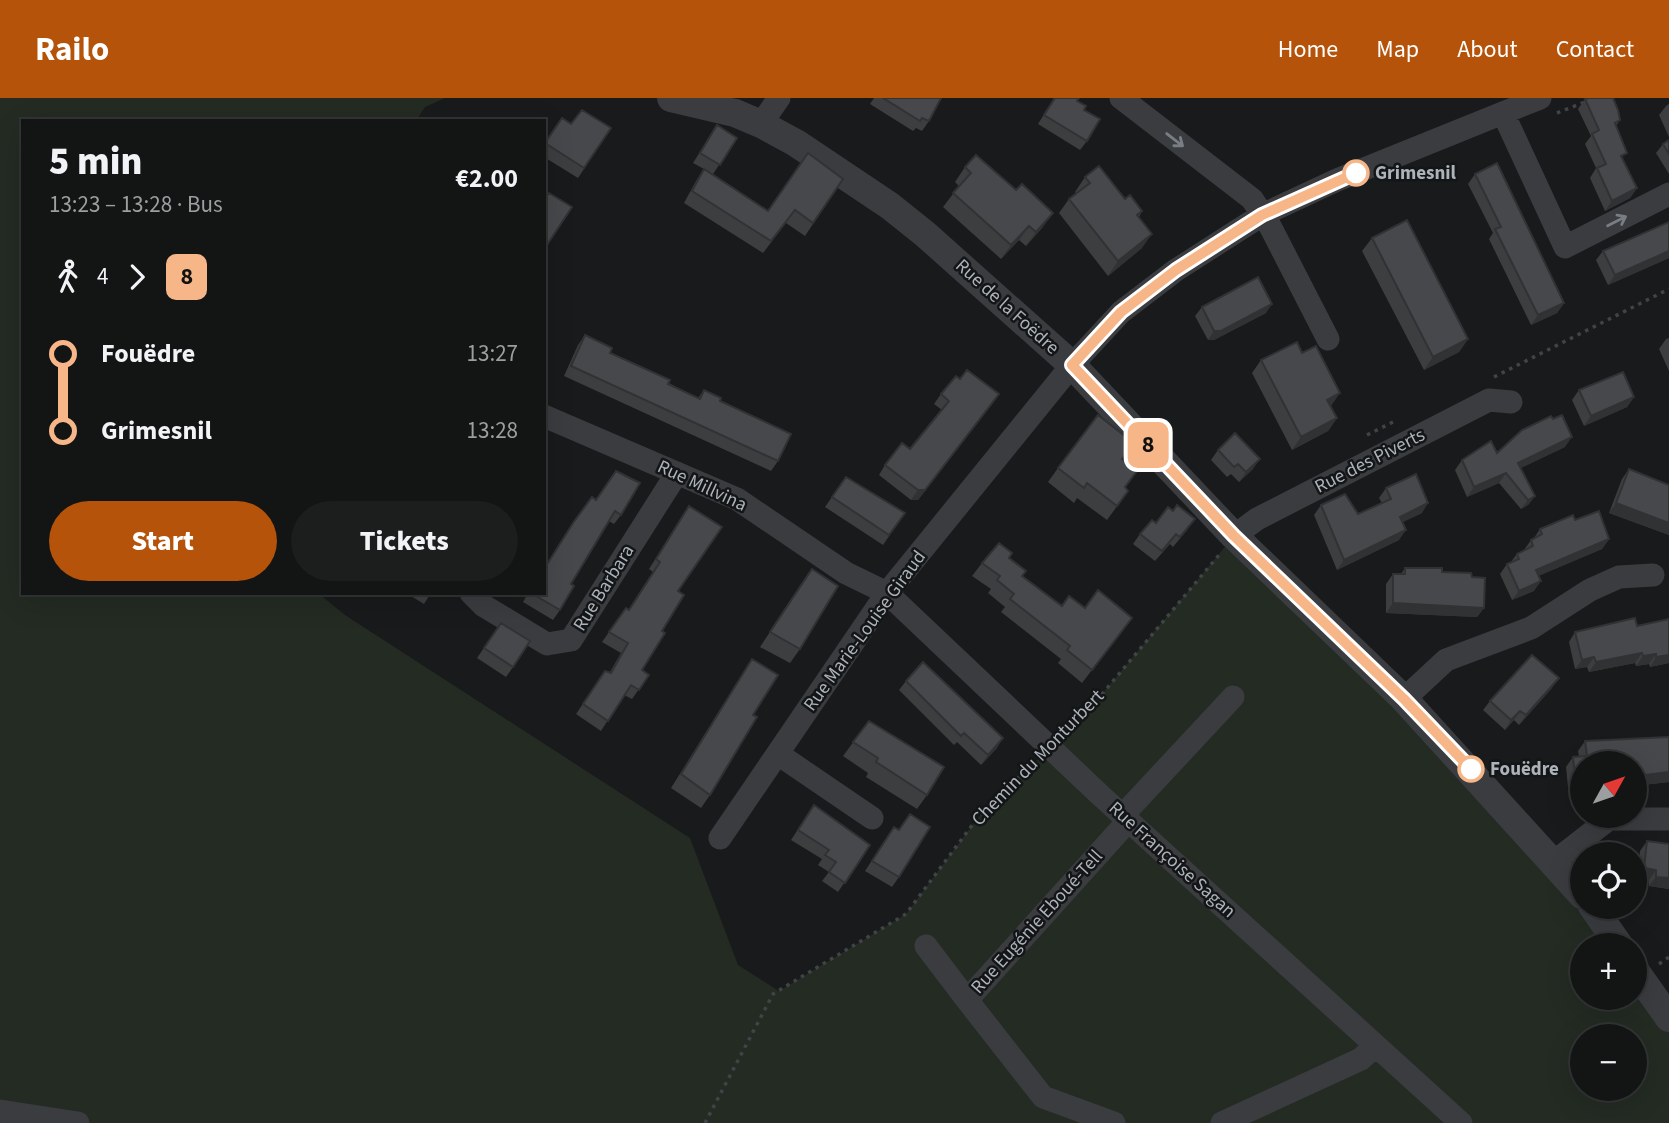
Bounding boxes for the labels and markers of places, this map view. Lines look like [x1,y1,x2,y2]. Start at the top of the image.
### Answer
marker: Grimesnil [1343,160,1369,186]
place label: Grimesnil [1375,160,1457,187]
marker: Fouëdre [1458,756,1484,782]
place label: Fouëdre [1490,756,1559,783]

